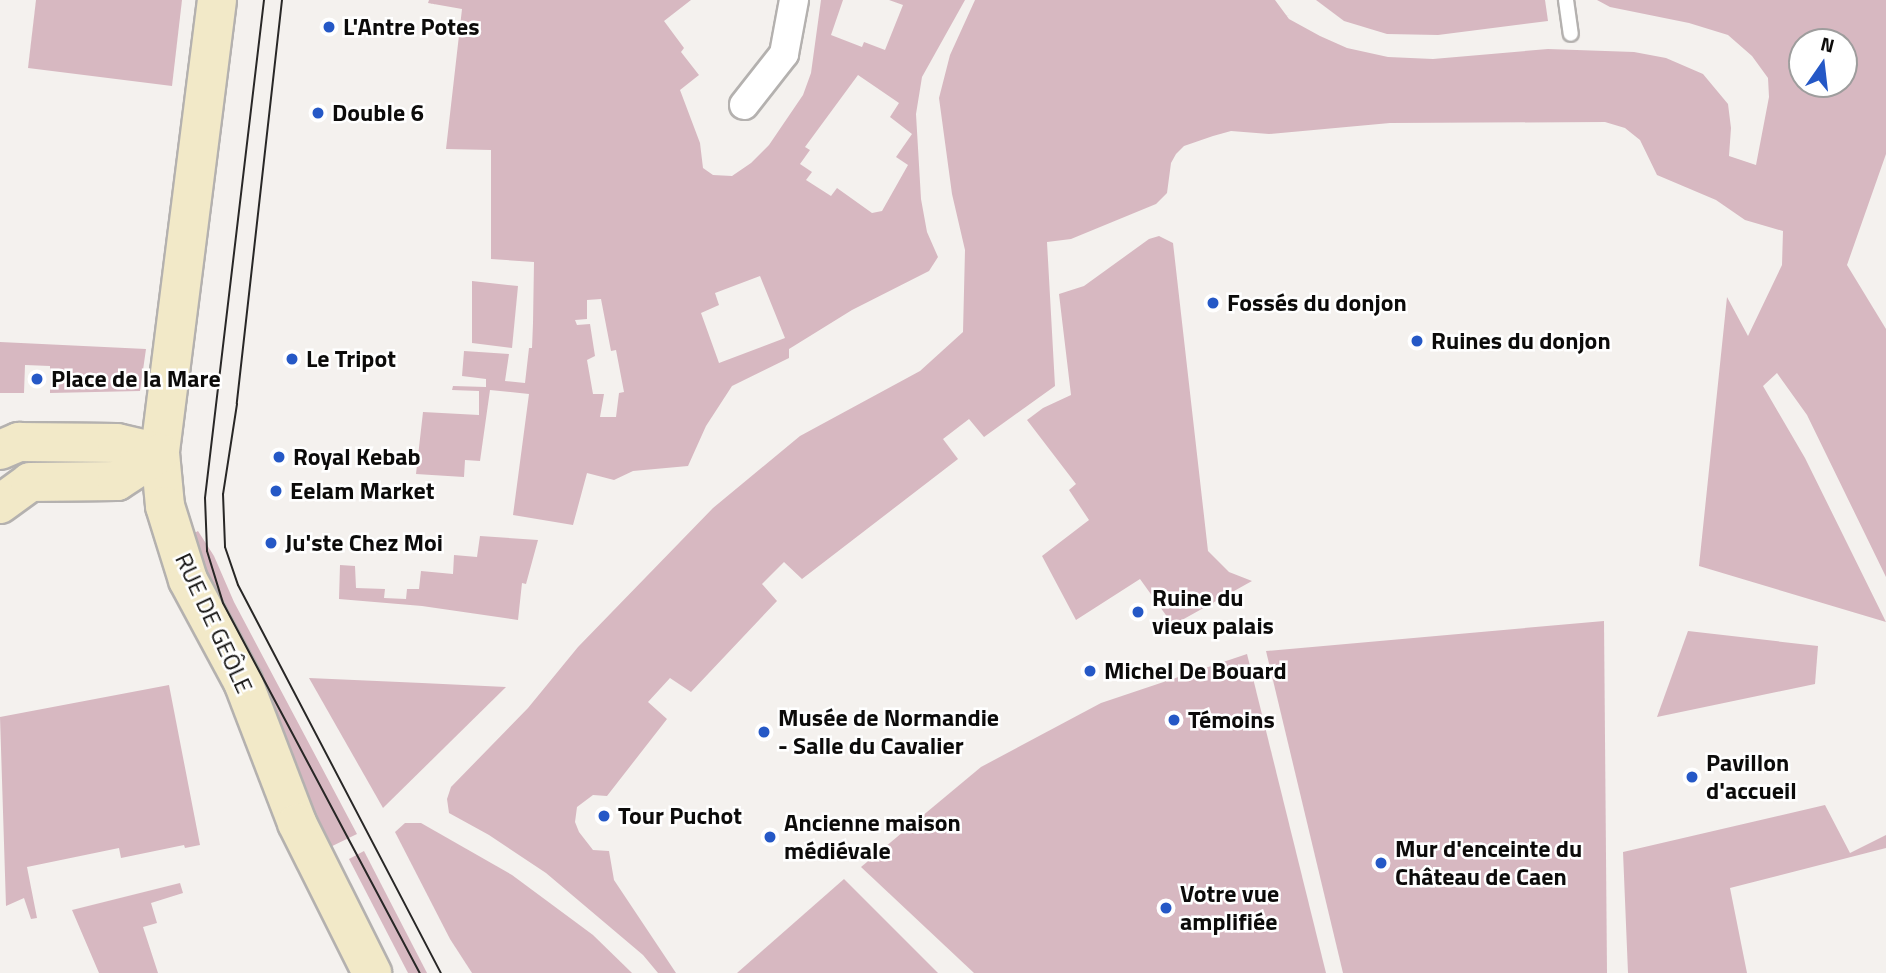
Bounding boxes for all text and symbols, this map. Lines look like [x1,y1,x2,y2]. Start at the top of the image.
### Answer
place label: L'Antre Potes [343,13,480,41]
marker: L'Antre Potes [321,19,337,35]
north arrow [1788,28,1858,98]
text: N [1818,28,1838,60]
place label: Double 6 [332,99,424,127]
marker: Double 6 [310,105,326,121]
place label: Fossés du donjon [1227,289,1407,317]
marker: Fossés du donjon [1205,295,1221,311]
place label: Ruines du donjon [1431,327,1611,355]
marker: Ruines du donjon [1409,333,1425,349]
place label: Le Tripot [306,345,396,373]
marker: Le Tripot [284,351,300,367]
place label: Place de la Mare [51,365,221,393]
marker: Place de la Mare [29,371,45,387]
place label: Royal Kebab [293,443,421,471]
marker: Royal Kebab [271,449,287,465]
place label: Eelam Market [290,477,434,505]
marker: Eelam Market [268,483,284,499]
place label: Ju'ste Chez Moi [285,529,443,557]
marker: Ju'ste Chez Moi [263,535,279,551]
street label: RUE DE GEÔLE [169,548,259,698]
place label: Ruine du vieux palais [1152,584,1274,640]
marker: Ruine du vieux palais [1130,604,1146,620]
place label: Michel De Bouard [1104,657,1287,685]
marker: Michel De Bouard [1082,663,1098,679]
place label: Musée de Normandie - Salle du Cavalier [778,704,999,760]
place label: Témoins [1188,706,1275,734]
marker: Témoins [1166,712,1182,728]
marker: Musée de Normandie - Salle du Cavalier [756,724,772,740]
place label: Pavillon d'accueil [1706,749,1797,805]
marker: Pavillon d'accueil [1684,769,1700,785]
place label: Tour Puchot [618,802,742,830]
marker: Tour Puchot [596,808,612,824]
place label: Ancienne maison médiévale [784,809,961,865]
marker: Ancienne maison médiévale [762,829,778,845]
place label: Mur d'enceinte du Château de Caen [1395,835,1582,891]
marker: Mur d'enceinte du Château de Caen [1373,855,1389,871]
place label: Votre vue amplifiée [1180,880,1279,936]
marker: Votre vue amplifiée [1158,900,1174,916]

